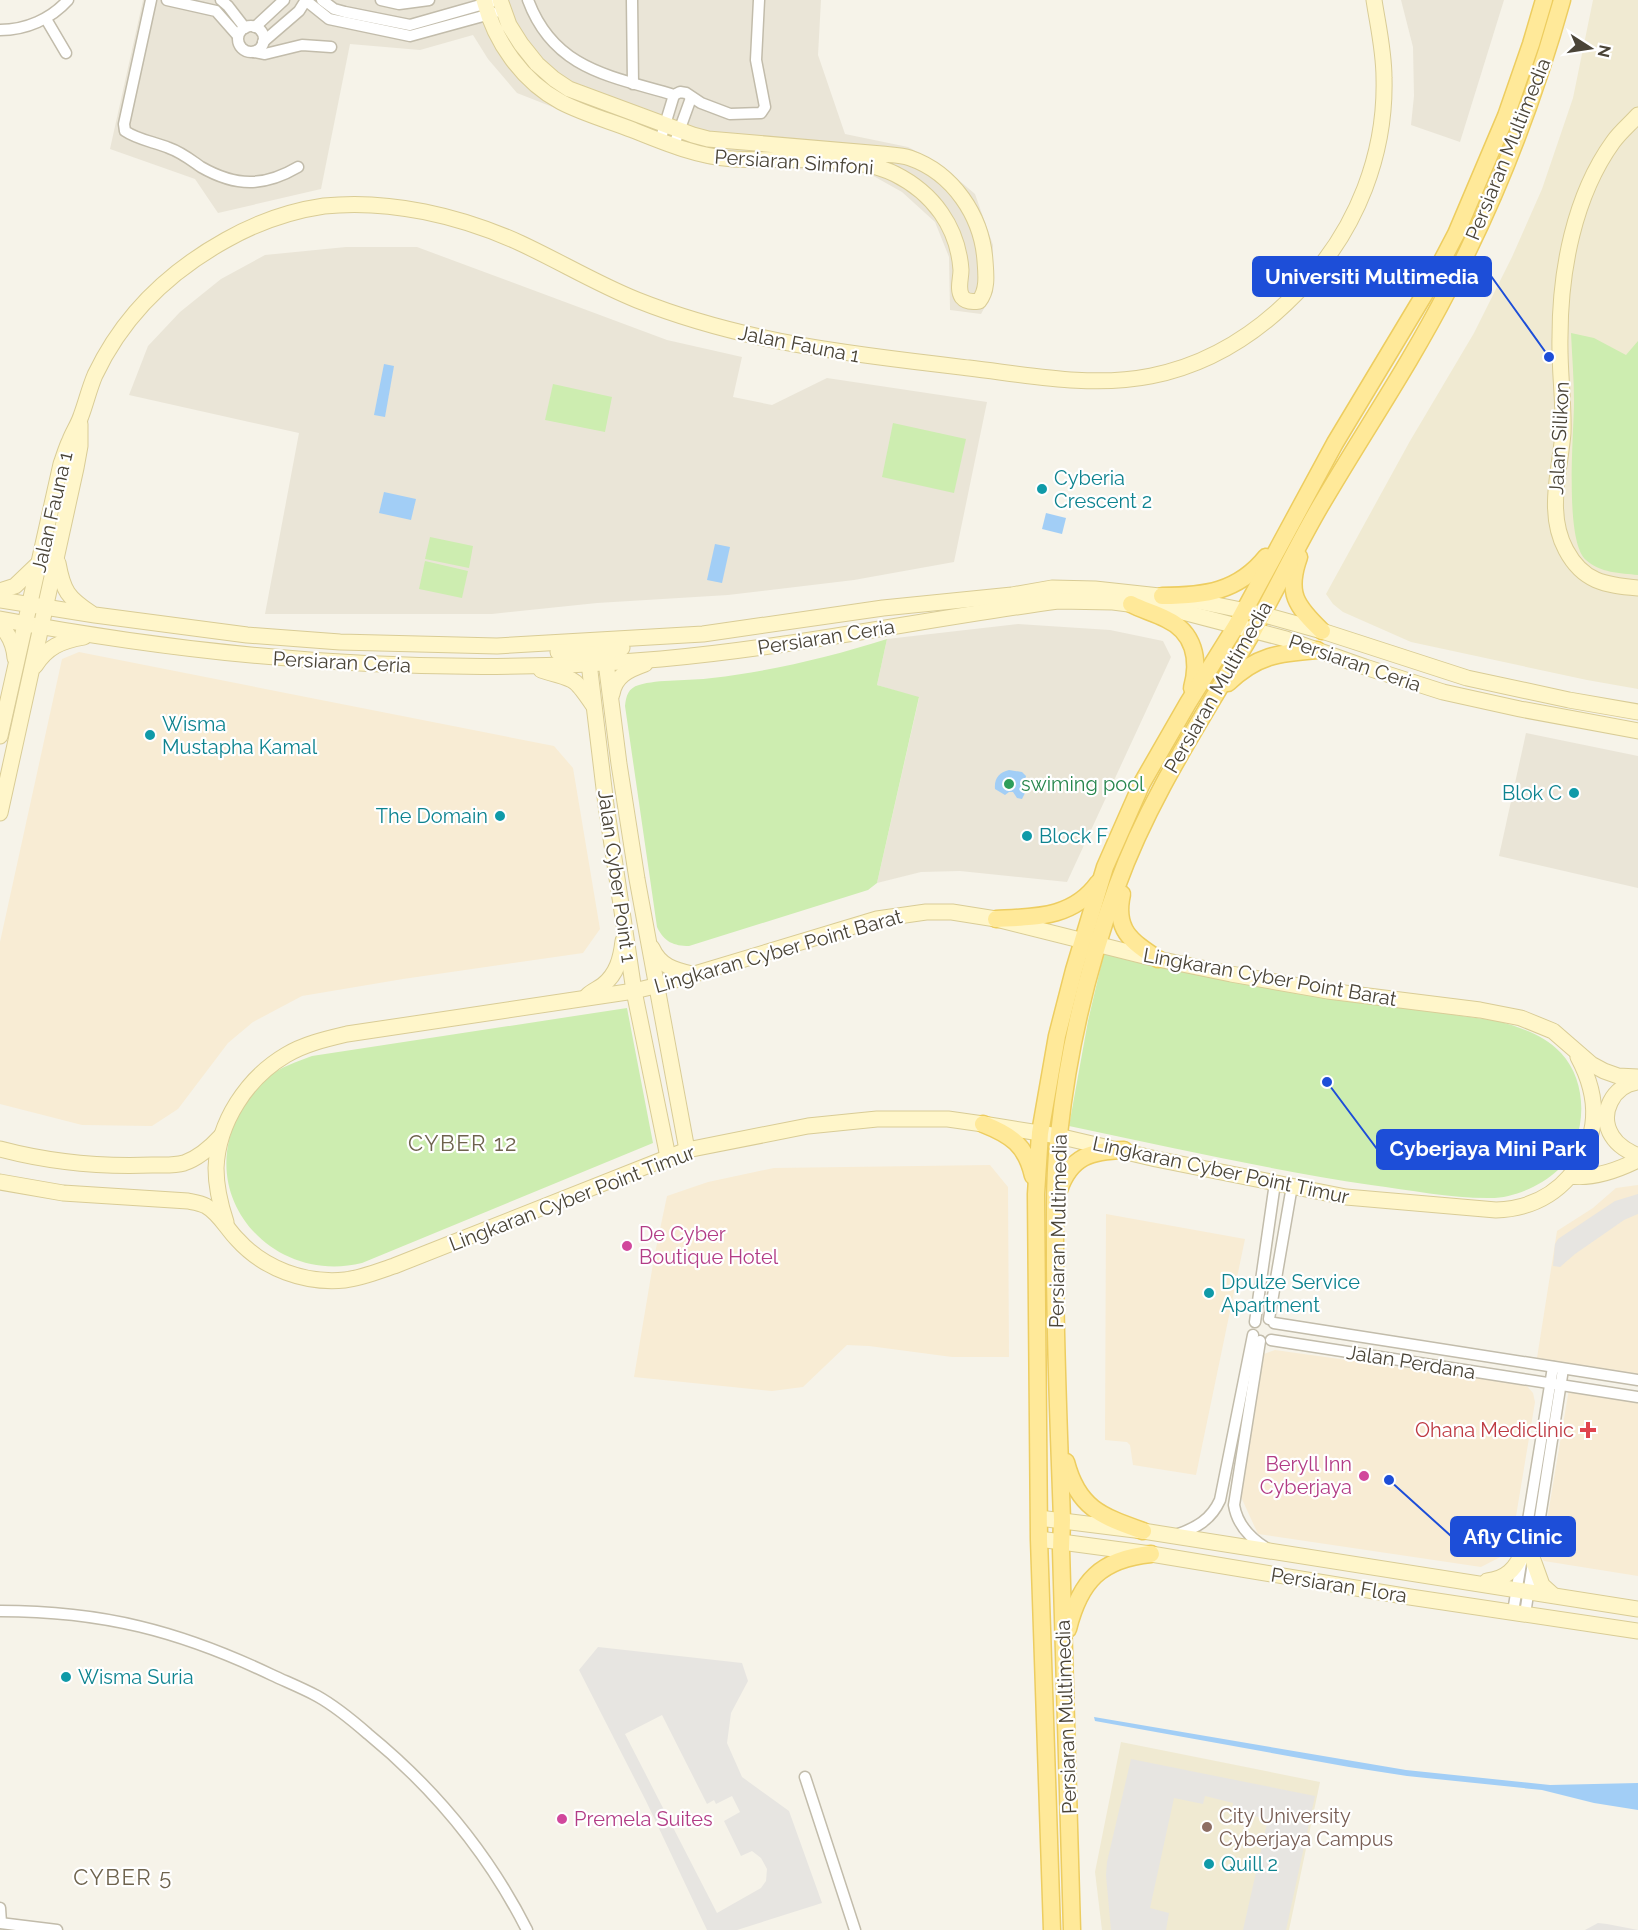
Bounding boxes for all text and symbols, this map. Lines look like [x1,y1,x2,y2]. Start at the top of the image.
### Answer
north arrow [1560,18,1620,78]
text: N [1594,43,1615,59]
street label: Persiaran Multimedia [1460,54,1556,244]
street label: Persiaran Simfoni [714,144,874,180]
callout: Universiti Multimedia [1253,257,1491,296]
text: Universiti Multimedia [1265,264,1479,289]
street label: Jalan Fauna 1 [736,320,862,368]
street label: Jalan Silikon [1544,381,1574,495]
street label: Jalan Fauna 1 [26,449,78,575]
place label: Cyberia Crescent 2 [1054,466,1152,513]
marker: Cyberia Crescent 2 [1035,482,1049,496]
street label: Persiaran Multimedia [1159,597,1277,777]
street label: Persiaran Ceria [756,614,896,660]
street label: Persiaran Ceria [1286,629,1424,697]
street label: Persiaran Ceria [272,646,412,678]
place label: Wisma Mustapha Kamal [162,712,318,759]
marker: Wisma Mustapha Kamal [143,728,157,742]
place label: swiming pool [1021,772,1145,796]
marker: swiming pool [1002,777,1016,791]
place label: Blok C [1502,781,1562,805]
marker: Blok C [1567,786,1581,800]
street label: Jalan Cyber Point 1 [593,788,641,964]
place label: The Domain [376,804,488,828]
marker: The Domain [493,809,507,823]
place label: Block F [1039,824,1108,848]
marker: Block F [1020,829,1034,843]
street label: Lingkaran Cyber Point Barat [651,904,905,998]
street label: Lingkaran Cyber Point Barat [1141,943,1399,1011]
district label: CYBER 12 [408,1130,518,1156]
callout: Cyberjaya Mini Park [1377,1130,1598,1169]
street label: Lingkaran Cyber Point Timur [1091,1131,1351,1209]
street label: Persiaran Multimedia [1044,1134,1072,1328]
text: Cyberjaya Mini Park [1390,1136,1587,1161]
street label: Lingkaran Cyber Point Timur [446,1140,698,1256]
place label: De Cyber Boutique Hotel [639,1222,779,1269]
marker: De Cyber Boutique Hotel [620,1239,634,1253]
place label: Dpulze Service Apartment [1221,1270,1360,1317]
marker: Dpulze Service Apartment [1202,1286,1216,1300]
street label: Jalan Perdana [1345,1340,1477,1384]
place label: Ohana Mediclinic [1415,1418,1574,1442]
marker: Ohana Mediclinic [1579,1421,1597,1439]
place label: Beryll Inn Cyberjaya [1260,1452,1352,1499]
marker: Beryll Inn Cyberjaya [1357,1469,1371,1483]
callout: Afly Clinic [1451,1517,1575,1556]
text: Afly Clinic [1463,1524,1563,1549]
street label: Persiaran Flora [1269,1562,1409,1608]
street label: Persiaran Multimedia [1051,1619,1081,1815]
place label: Wisma Suria [78,1665,194,1689]
marker: Wisma Suria [59,1670,73,1684]
place label: City University Cyberjaya Campus [1219,1804,1393,1851]
place label: Premela Suites [574,1807,713,1831]
marker: Premela Suites [555,1812,569,1826]
marker: City University Cyberjaya Campus [1200,1820,1214,1834]
place label: Quill 2 [1221,1852,1278,1876]
marker: Quill 2 [1202,1857,1216,1871]
district label: CYBER 5 [73,1864,173,1890]

